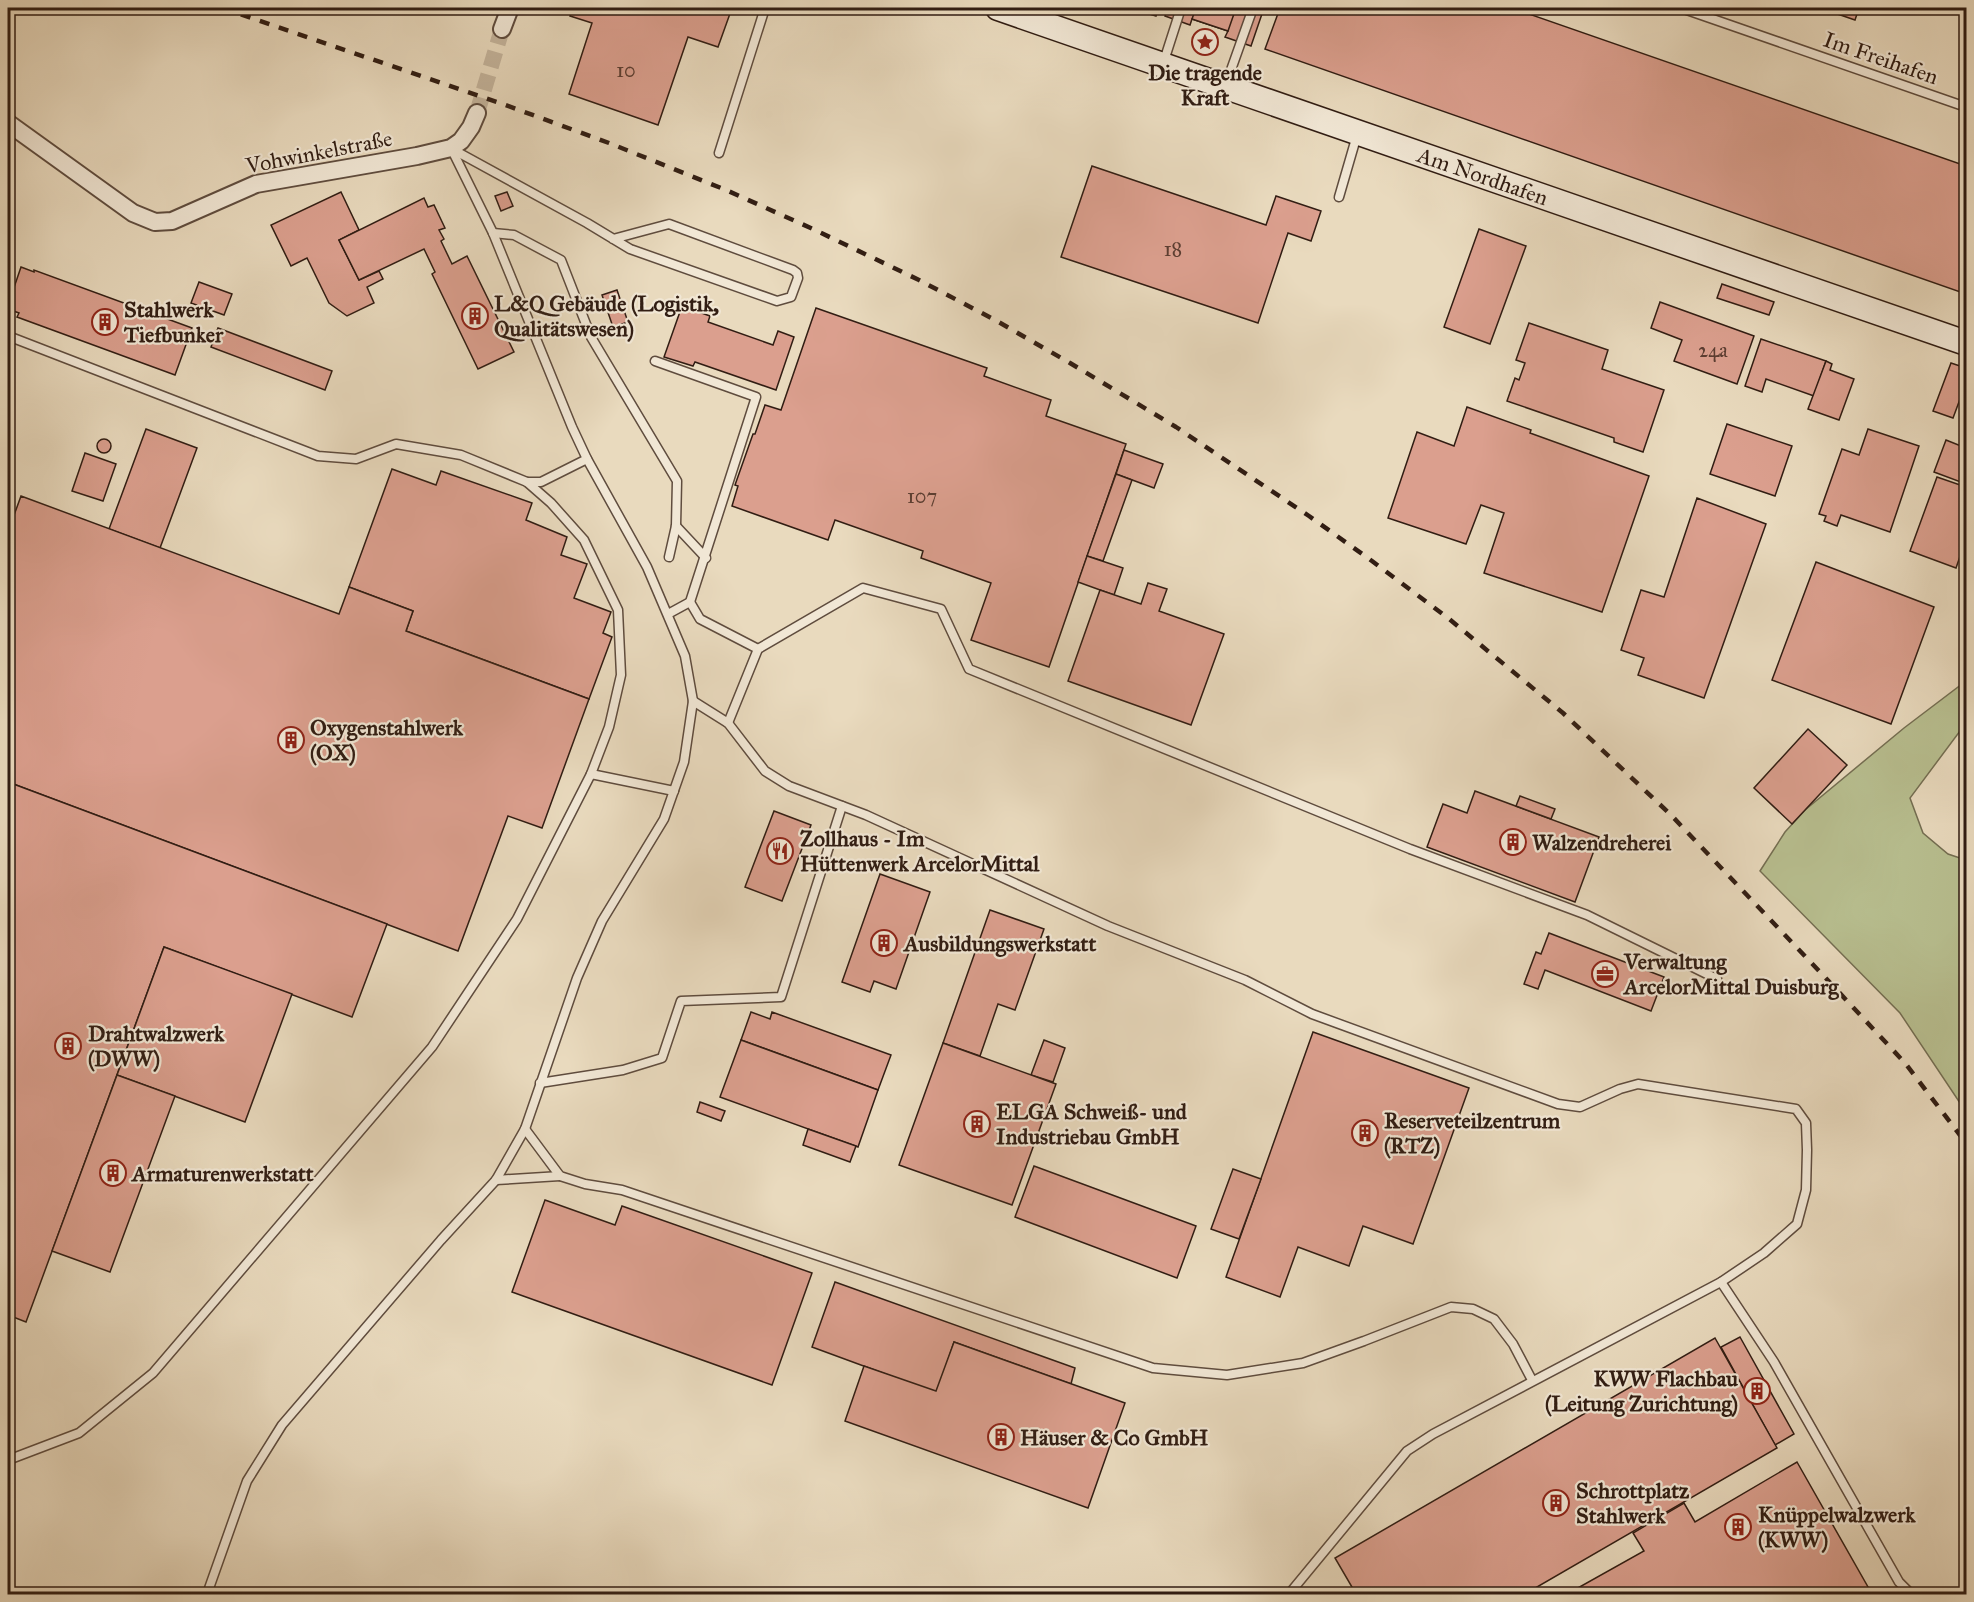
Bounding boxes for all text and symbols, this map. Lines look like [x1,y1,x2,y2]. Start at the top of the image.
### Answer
street label: Im Freihafen [1820,26,1942,90]
place icon: Die tragende Kraft [1190,27,1220,57]
house number: 10 [616,58,636,82]
place label: Die tragende Kraft [1148,59,1262,111]
street label: Vohwinkelstraße [243,125,394,180]
street label: Am Nordhafen [1413,140,1552,211]
house number: 18 [1164,237,1182,261]
place label: L&Q Gebäude (Logistik, Qualitätswesen) [494,290,719,342]
place label: Stahlwerk Tiefbunker [123,296,224,348]
building icon: L&Q Gebäude (Logistik, Qualitätswesen) [460,301,490,331]
building icon: Stahlwerk Tiefbunker [90,307,120,337]
house number: 24a [1698,338,1728,362]
house number: 107 [907,484,937,508]
place label: Oxygenstahlwerk (OX) [310,714,464,766]
building icon: Oxygenstahlwerk (OX) [276,725,306,755]
place label: Zollhaus - Im Hüttenwerk ArcelorMittal [800,825,1040,877]
building icon: Walzendreherei [1498,827,1528,857]
place label: Walzendreherei [1532,829,1672,856]
restaurant icon: Zollhaus - Im Hüttenwerk ArcelorMittal [765,836,795,866]
building icon: Ausbildungswerkstatt [869,928,899,958]
place label: Ausbildungswerkstatt [902,930,1096,957]
place label: Verwaltung ArcelorMittal Duisburg [1622,948,1839,1000]
office icon: Verwaltung ArcelorMittal Duisburg [1590,959,1620,989]
place label: Drahtwalzwerk (DWW) [88,1020,225,1072]
building icon: Drahtwalzwerk (DWW) [53,1031,83,1061]
place label: ELGA Schweiß- und Industriebau GmbH [996,1098,1188,1150]
place label: Reserveteilzentrum (RTZ) [1384,1107,1561,1159]
building icon: ELGA Schweiß- und Industriebau GmbH [962,1109,992,1139]
building icon: Reserveteilzentrum (RTZ) [1350,1118,1380,1148]
building icon: Armaturenwerkstatt [98,1158,128,1188]
place label: Armaturenwerkstatt [130,1160,314,1187]
place label: KWW Flachbau (Leitung Zurichtung) [1545,1365,1738,1417]
building icon: KWW Flachbau (Leitung Zurichtung) [1742,1376,1772,1406]
building icon: Häuser & Co GmbH [986,1422,1016,1452]
place label: Häuser & Co GmbH [1020,1424,1208,1451]
place label: Schrottplatz Stahlwerk [1576,1477,1690,1529]
building icon: Schrottplatz Stahlwerk [1541,1488,1571,1518]
place label: Knüppelwalzwerk (KWW) [1758,1501,1916,1553]
building icon: Knüppelwalzwerk (KWW) [1723,1512,1753,1542]

